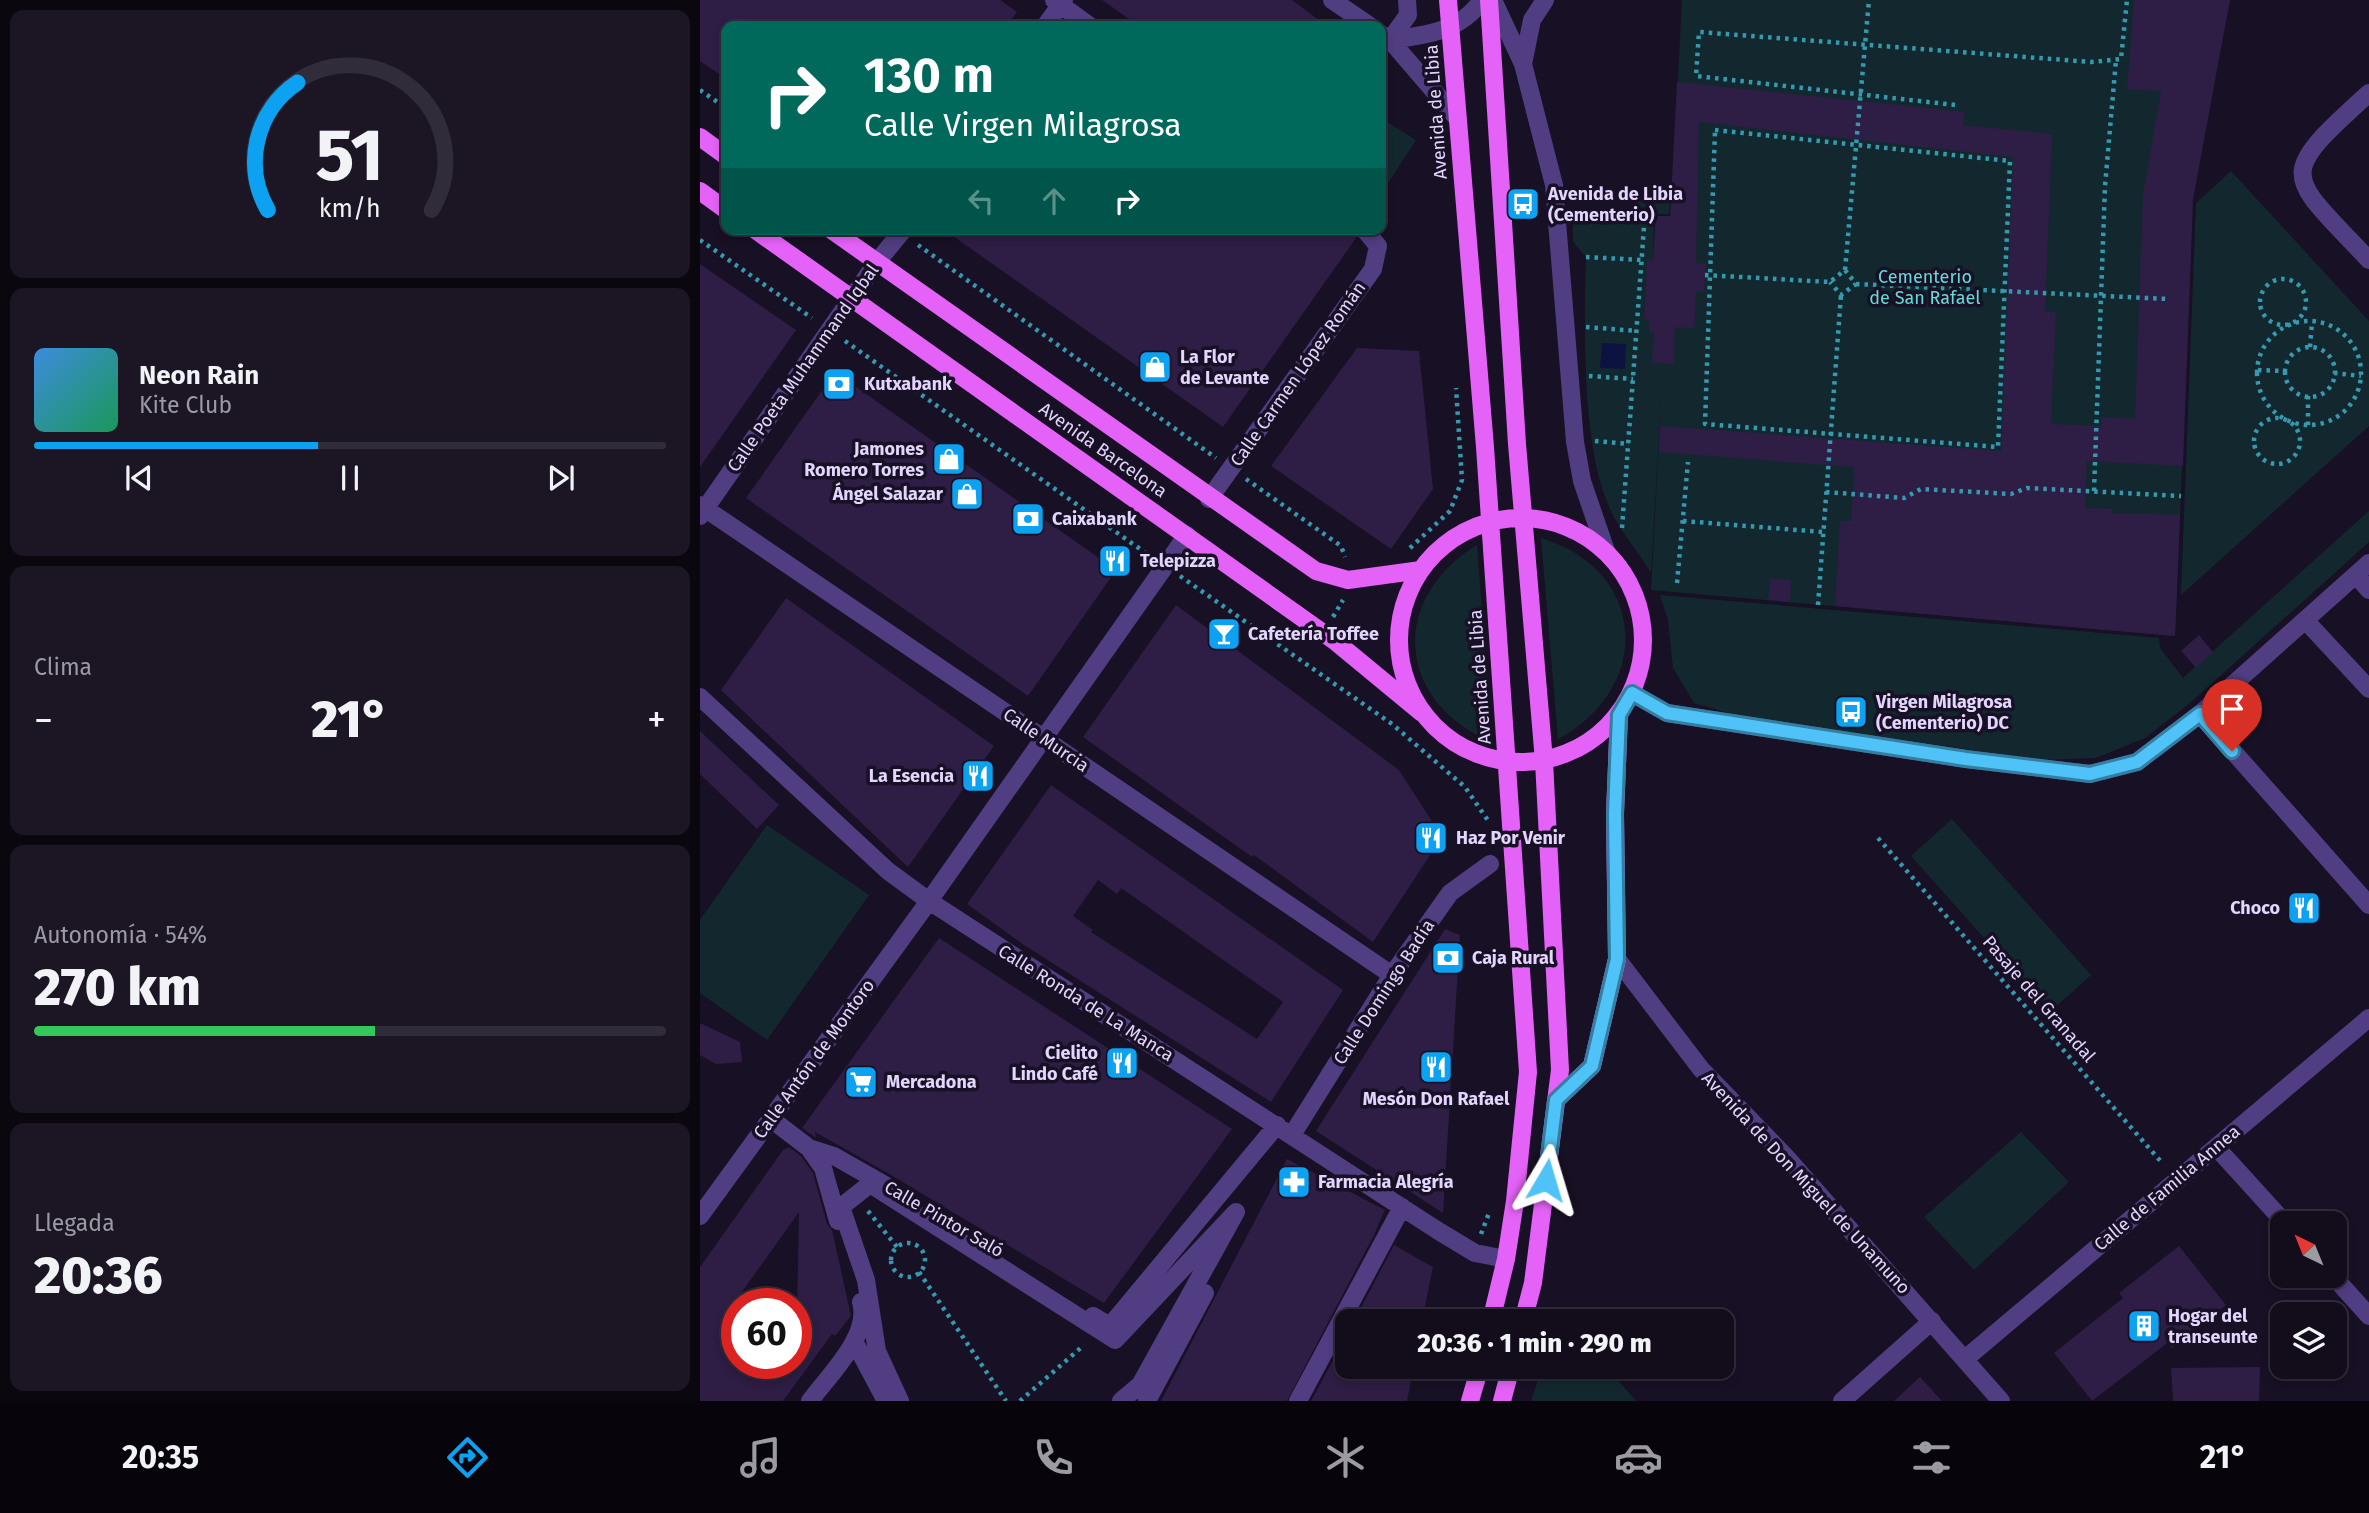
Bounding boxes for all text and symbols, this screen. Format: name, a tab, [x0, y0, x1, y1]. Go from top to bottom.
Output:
street label: Avenida de Libia	[1420, 44, 1452, 180]
text: 130 m	[864, 46, 994, 105]
icon: right	[749, 49, 840, 140]
text: Calle Virgen Milagrosa	[864, 106, 1182, 144]
text: 51	[316, 112, 384, 199]
icon: left	[962, 182, 1000, 220]
icon: ahead	[1035, 182, 1073, 220]
icon: right	[1108, 182, 1146, 220]
place label: Avenida de Libia (Cementerio)	[1547, 183, 1683, 226]
bus stop icon: Avenida de Libia (Cementerio)	[1504, 185, 1542, 223]
text: km/h	[319, 194, 381, 224]
street label: Calle Poeta Muhammand Iqbal	[723, 260, 883, 476]
park label: Cementerio de San Rafael	[1869, 266, 1981, 309]
street label: Calle Carmen López Román	[1226, 277, 1370, 471]
place label: La Flor de Levante	[1180, 346, 1269, 389]
shop icon: La Flor de Levante	[1136, 348, 1174, 386]
text: Neon Rain	[139, 360, 259, 391]
bank icon: Kutxabank	[820, 365, 858, 403]
place label: Kutxabank	[864, 373, 953, 395]
text: Kite Club	[139, 391, 232, 419]
street label: Avenida Barcelona	[1035, 398, 1171, 502]
place label: Jamones Romero Torres	[804, 438, 924, 481]
shop icon: Jamones Romero Torres	[930, 440, 968, 478]
icon: previous	[120, 459, 158, 497]
icon: pause	[331, 459, 369, 497]
icon: next	[542, 459, 580, 497]
shop icon: Ángel Salazar	[948, 475, 986, 513]
place label: Ángel Salazar	[832, 482, 944, 505]
bank icon: Caixabank	[1009, 500, 1047, 538]
place label: Caixabank	[1052, 508, 1138, 530]
restaurant icon: Telepizza	[1096, 542, 1134, 580]
place label: Telepizza	[1140, 550, 1216, 572]
street label: Avenida de Libia	[1464, 609, 1496, 745]
bar icon: Cafetería Toffee	[1205, 615, 1243, 653]
place label: Cafetería Toffee	[1248, 623, 1379, 645]
text: Clima	[34, 653, 92, 681]
pin	[2202, 679, 2262, 751]
text: 21°	[311, 688, 389, 751]
icon: arrive	[2213, 690, 2251, 728]
place label: Virgen Milagrosa (Cementerio) DC	[1875, 691, 2012, 734]
bus stop icon: Virgen Milagrosa (Cementerio) DC	[1832, 693, 1870, 731]
text: −	[34, 697, 53, 743]
text: +	[647, 697, 666, 743]
street label: Calle Murcia	[999, 703, 1093, 777]
restaurant icon: La Esencia	[959, 757, 997, 795]
place label: La Esencia	[869, 765, 954, 787]
restaurant icon: Haz Por Venir	[1412, 819, 1450, 857]
place label: Haz Por Venir	[1456, 827, 1566, 849]
restaurant icon: Choco	[2285, 889, 2323, 927]
place label: Choco	[2230, 897, 2280, 919]
street label: Calle Domingo Badía	[1329, 915, 1439, 1069]
text: Autonomía · 54%	[34, 921, 207, 949]
street label: Pasaje del Granadal	[1978, 931, 2100, 1067]
bank icon: Caja Rural	[1429, 939, 1467, 977]
street label: Calle Ronda de La Manca	[994, 940, 1178, 1066]
place label: Caja Rural	[1472, 947, 1555, 969]
text: 270 km	[34, 956, 201, 1019]
street label: Calle Antón de Montoro	[749, 975, 879, 1143]
place label: Cielito Lindo Café	[1012, 1042, 1098, 1085]
restaurant icon: Cielito Lindo Café	[1103, 1044, 1141, 1082]
restaurant icon: Mesón Don Rafael	[1417, 1048, 1455, 1086]
supermarket icon: Mercadona	[842, 1063, 880, 1101]
street label: Avenida de Don Miguel de Unamuno	[1697, 1067, 1915, 1299]
place label: Mercadona	[886, 1071, 977, 1093]
place label: Mesón Don Rafael	[1363, 1088, 1510, 1110]
street label: Calle de Familia Annea	[2090, 1121, 2244, 1255]
position arrow	[1509, 1143, 1583, 1217]
pharmacy icon: Farmacia Alegría	[1275, 1163, 1313, 1201]
place label: Farmacia Alegría	[1318, 1171, 1454, 1193]
street label: Calle Pintor Saló	[880, 1176, 1008, 1262]
text: Llegada	[34, 1209, 115, 1237]
north arrow	[2270, 1211, 2347, 1288]
map controls	[2270, 1211, 2347, 1379]
text: 20:36	[34, 1244, 163, 1307]
speed limit sign: 60	[721, 1288, 812, 1379]
button: layers	[2270, 1302, 2347, 1379]
place label: Hogar del transeunte	[2168, 1305, 2258, 1348]
building icon: Hogar del transeunte	[2125, 1307, 2163, 1345]
text: 20:36 · 1 min · 290 m	[1417, 1328, 1652, 1359]
icon: directions	[443, 1433, 492, 1482]
icon: music	[736, 1433, 785, 1482]
icon: phone	[1029, 1433, 1078, 1482]
icon: climate	[1321, 1433, 1370, 1482]
icon: car	[1614, 1433, 1663, 1482]
icon: filters	[1907, 1433, 1956, 1482]
text: 20:35	[122, 1438, 199, 1476]
text: 21°	[2200, 1438, 2247, 1476]

